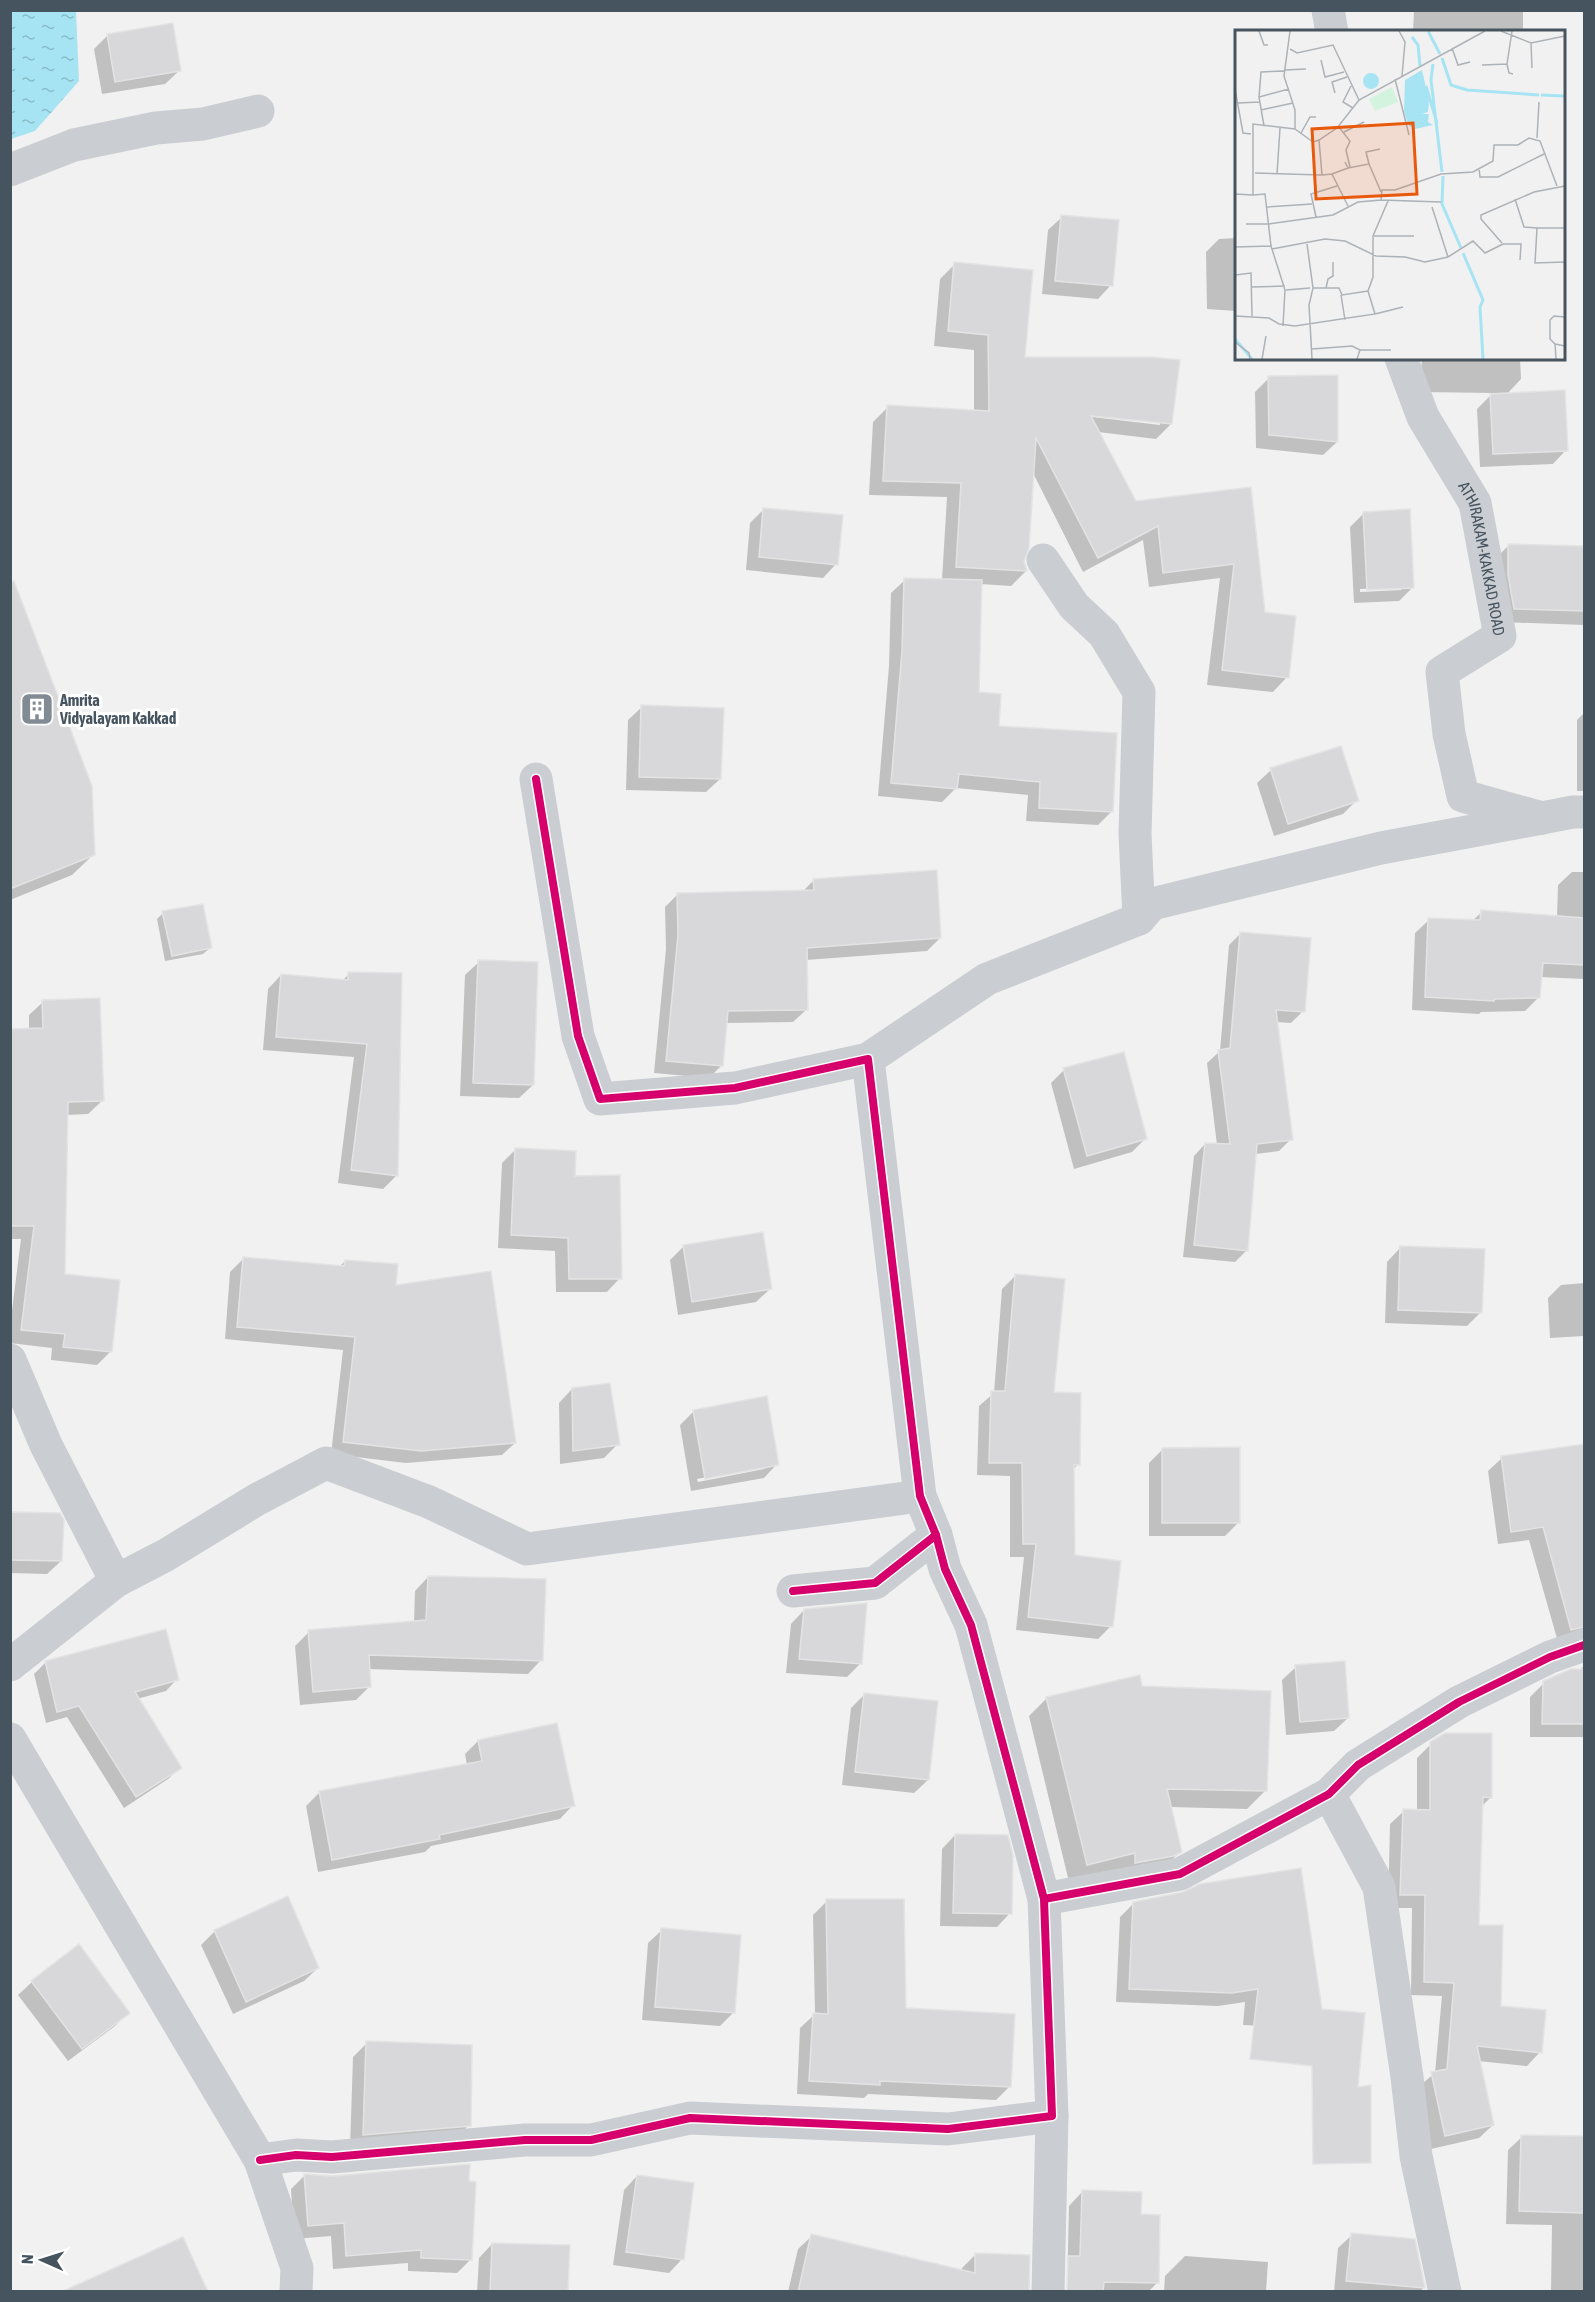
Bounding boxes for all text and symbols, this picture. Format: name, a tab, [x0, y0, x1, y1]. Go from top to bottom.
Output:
inset map	[1235, 30, 1565, 360]
street label: ATHIRAKAM-KAKKAD ROAD	[1455, 478, 1509, 637]
building icon: Amrita Vidyalayam Kakkad	[19, 691, 55, 727]
place label: Amrita Vidyalayam Kakkad	[59, 691, 177, 727]
north arrow	[12, 2230, 72, 2290]
text: N	[18, 2254, 36, 2264]

